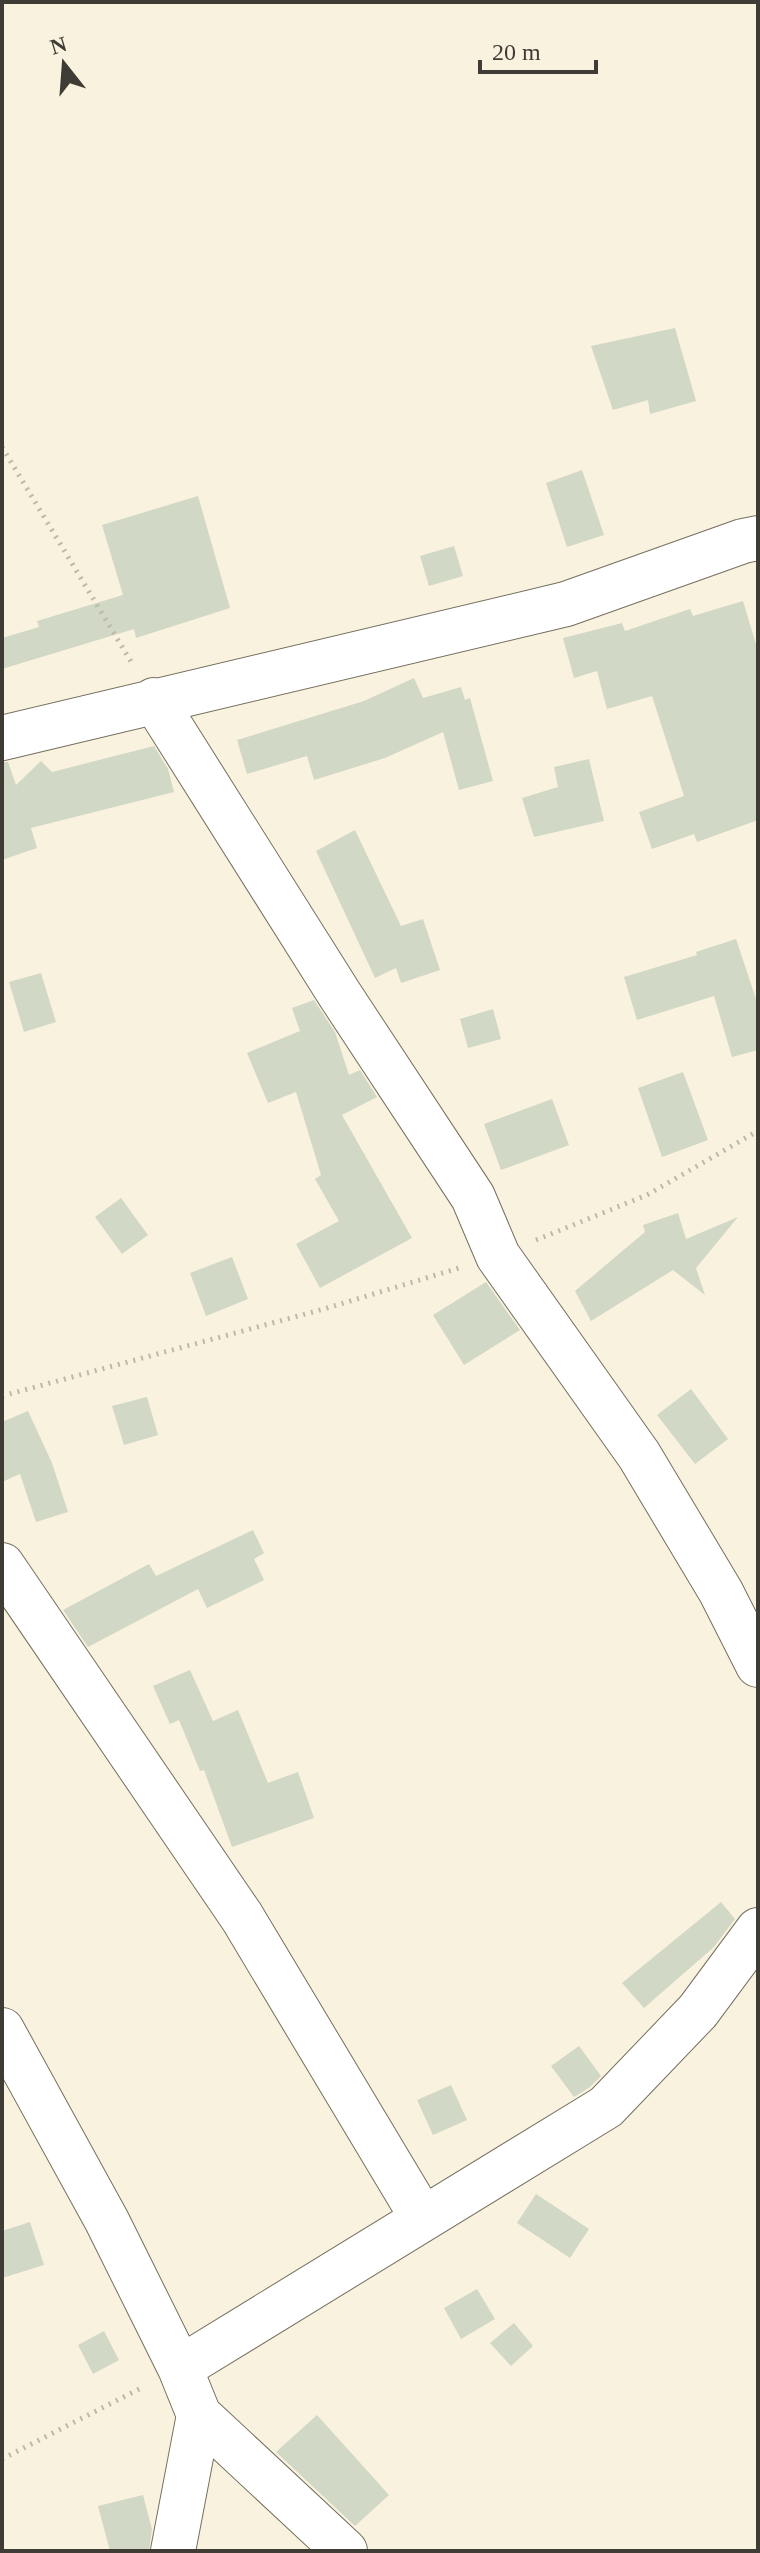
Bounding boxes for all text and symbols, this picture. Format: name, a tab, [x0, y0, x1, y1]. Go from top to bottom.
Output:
north arrow	[24, 24, 104, 104]
scale bar	[480, 24, 596, 74]
text: N	[47, 31, 70, 60]
text: 20 m	[492, 39, 541, 65]

